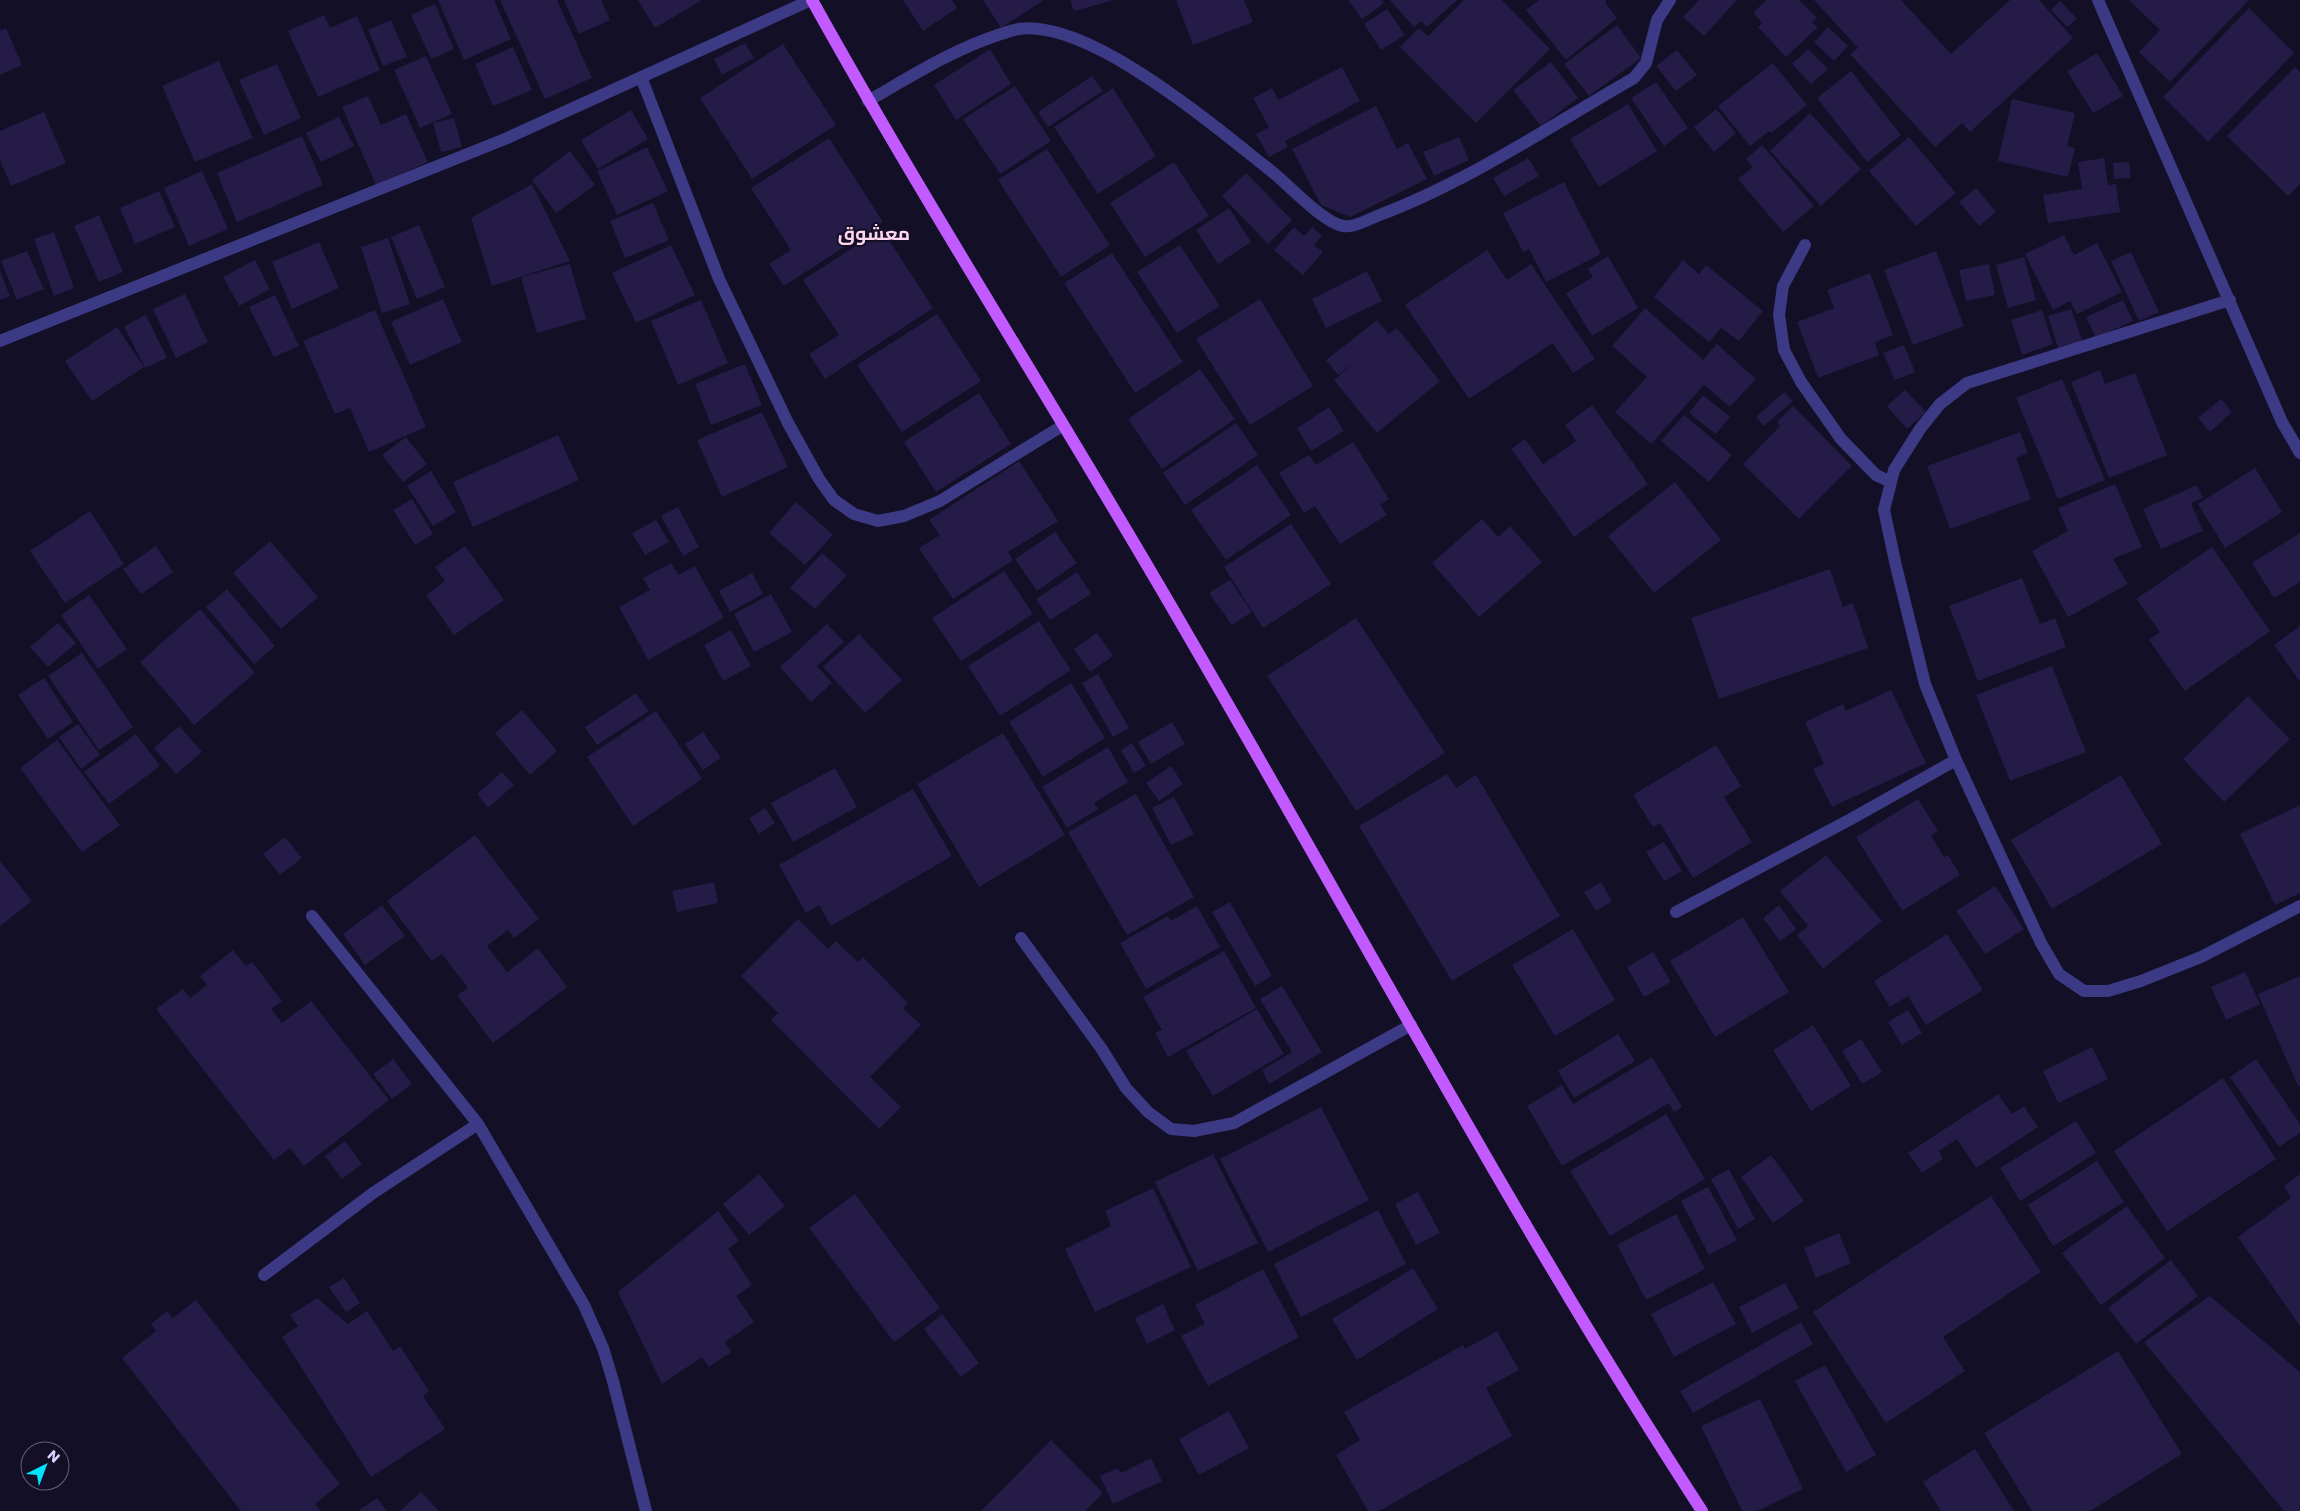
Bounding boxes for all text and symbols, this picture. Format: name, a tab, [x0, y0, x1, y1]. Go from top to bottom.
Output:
district label: معشوق	[838, 220, 910, 247]
north arrow	[20, 1441, 70, 1491]
text: N	[43, 1445, 64, 1467]

